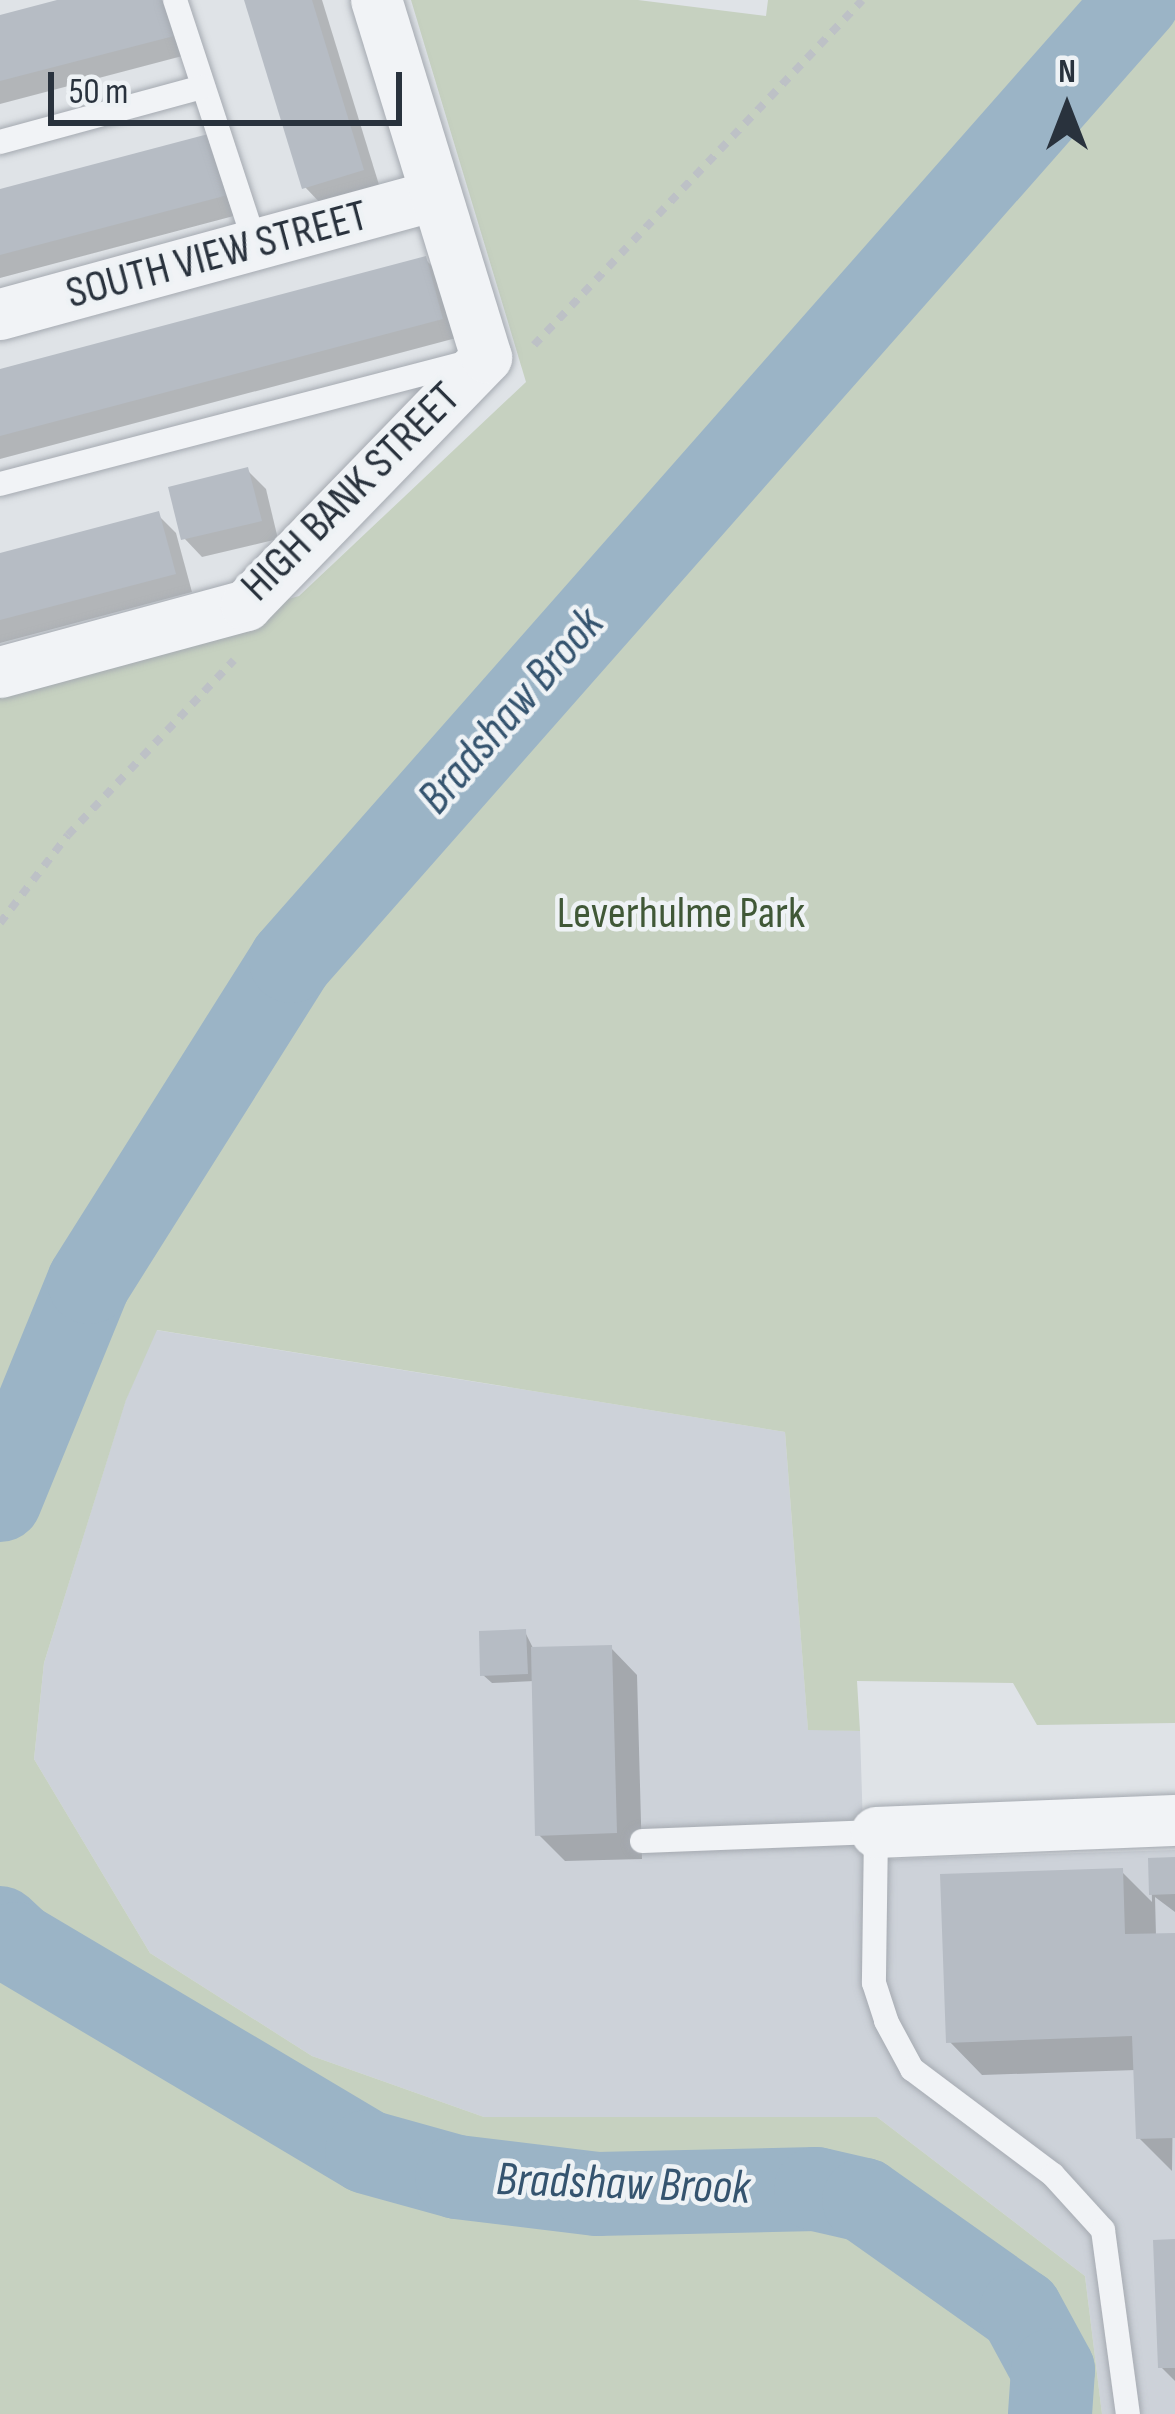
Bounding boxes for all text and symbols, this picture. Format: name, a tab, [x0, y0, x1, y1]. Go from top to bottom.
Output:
scale bar	[54, 48, 408, 122]
north arrow	[1007, 48, 1127, 168]
text: N	[1058, 52, 1076, 92]
text: 50 m	[69, 71, 128, 114]
street label: SOUTH VIEW STREET	[60, 189, 374, 321]
street label: HIGH BANK STREET	[230, 371, 472, 613]
water label: Bradshaw Brook	[406, 596, 616, 826]
park label: Leverhulme Park	[557, 887, 805, 941]
water label: Bradshaw Brook	[495, 2151, 751, 2217]

